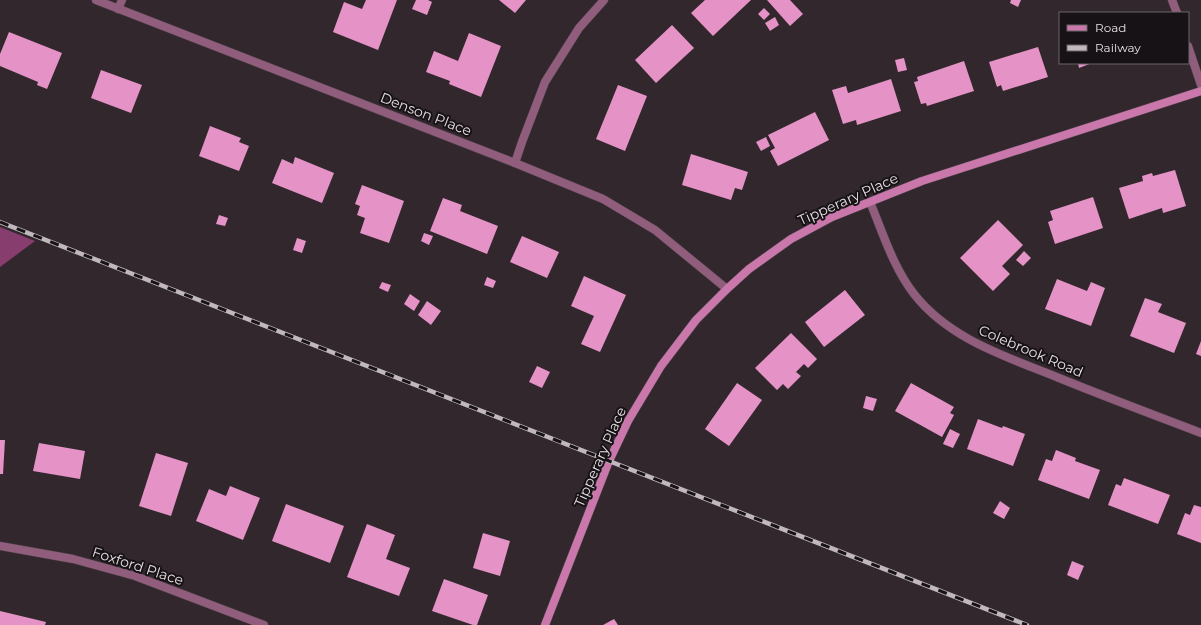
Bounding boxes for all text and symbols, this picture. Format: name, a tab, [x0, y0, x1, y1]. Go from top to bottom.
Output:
legend	[1059, 12, 1189, 64]
text: Road	[1095, 20, 1126, 35]
text: Railway	[1095, 40, 1141, 55]
street label: Denson Place	[378, 88, 474, 140]
street label: Tipperary Place	[795, 169, 901, 229]
street label: Colebrook Road	[976, 321, 1086, 381]
street label: Tipperary Place	[570, 404, 630, 510]
street label: Foxford Place	[90, 543, 186, 589]

